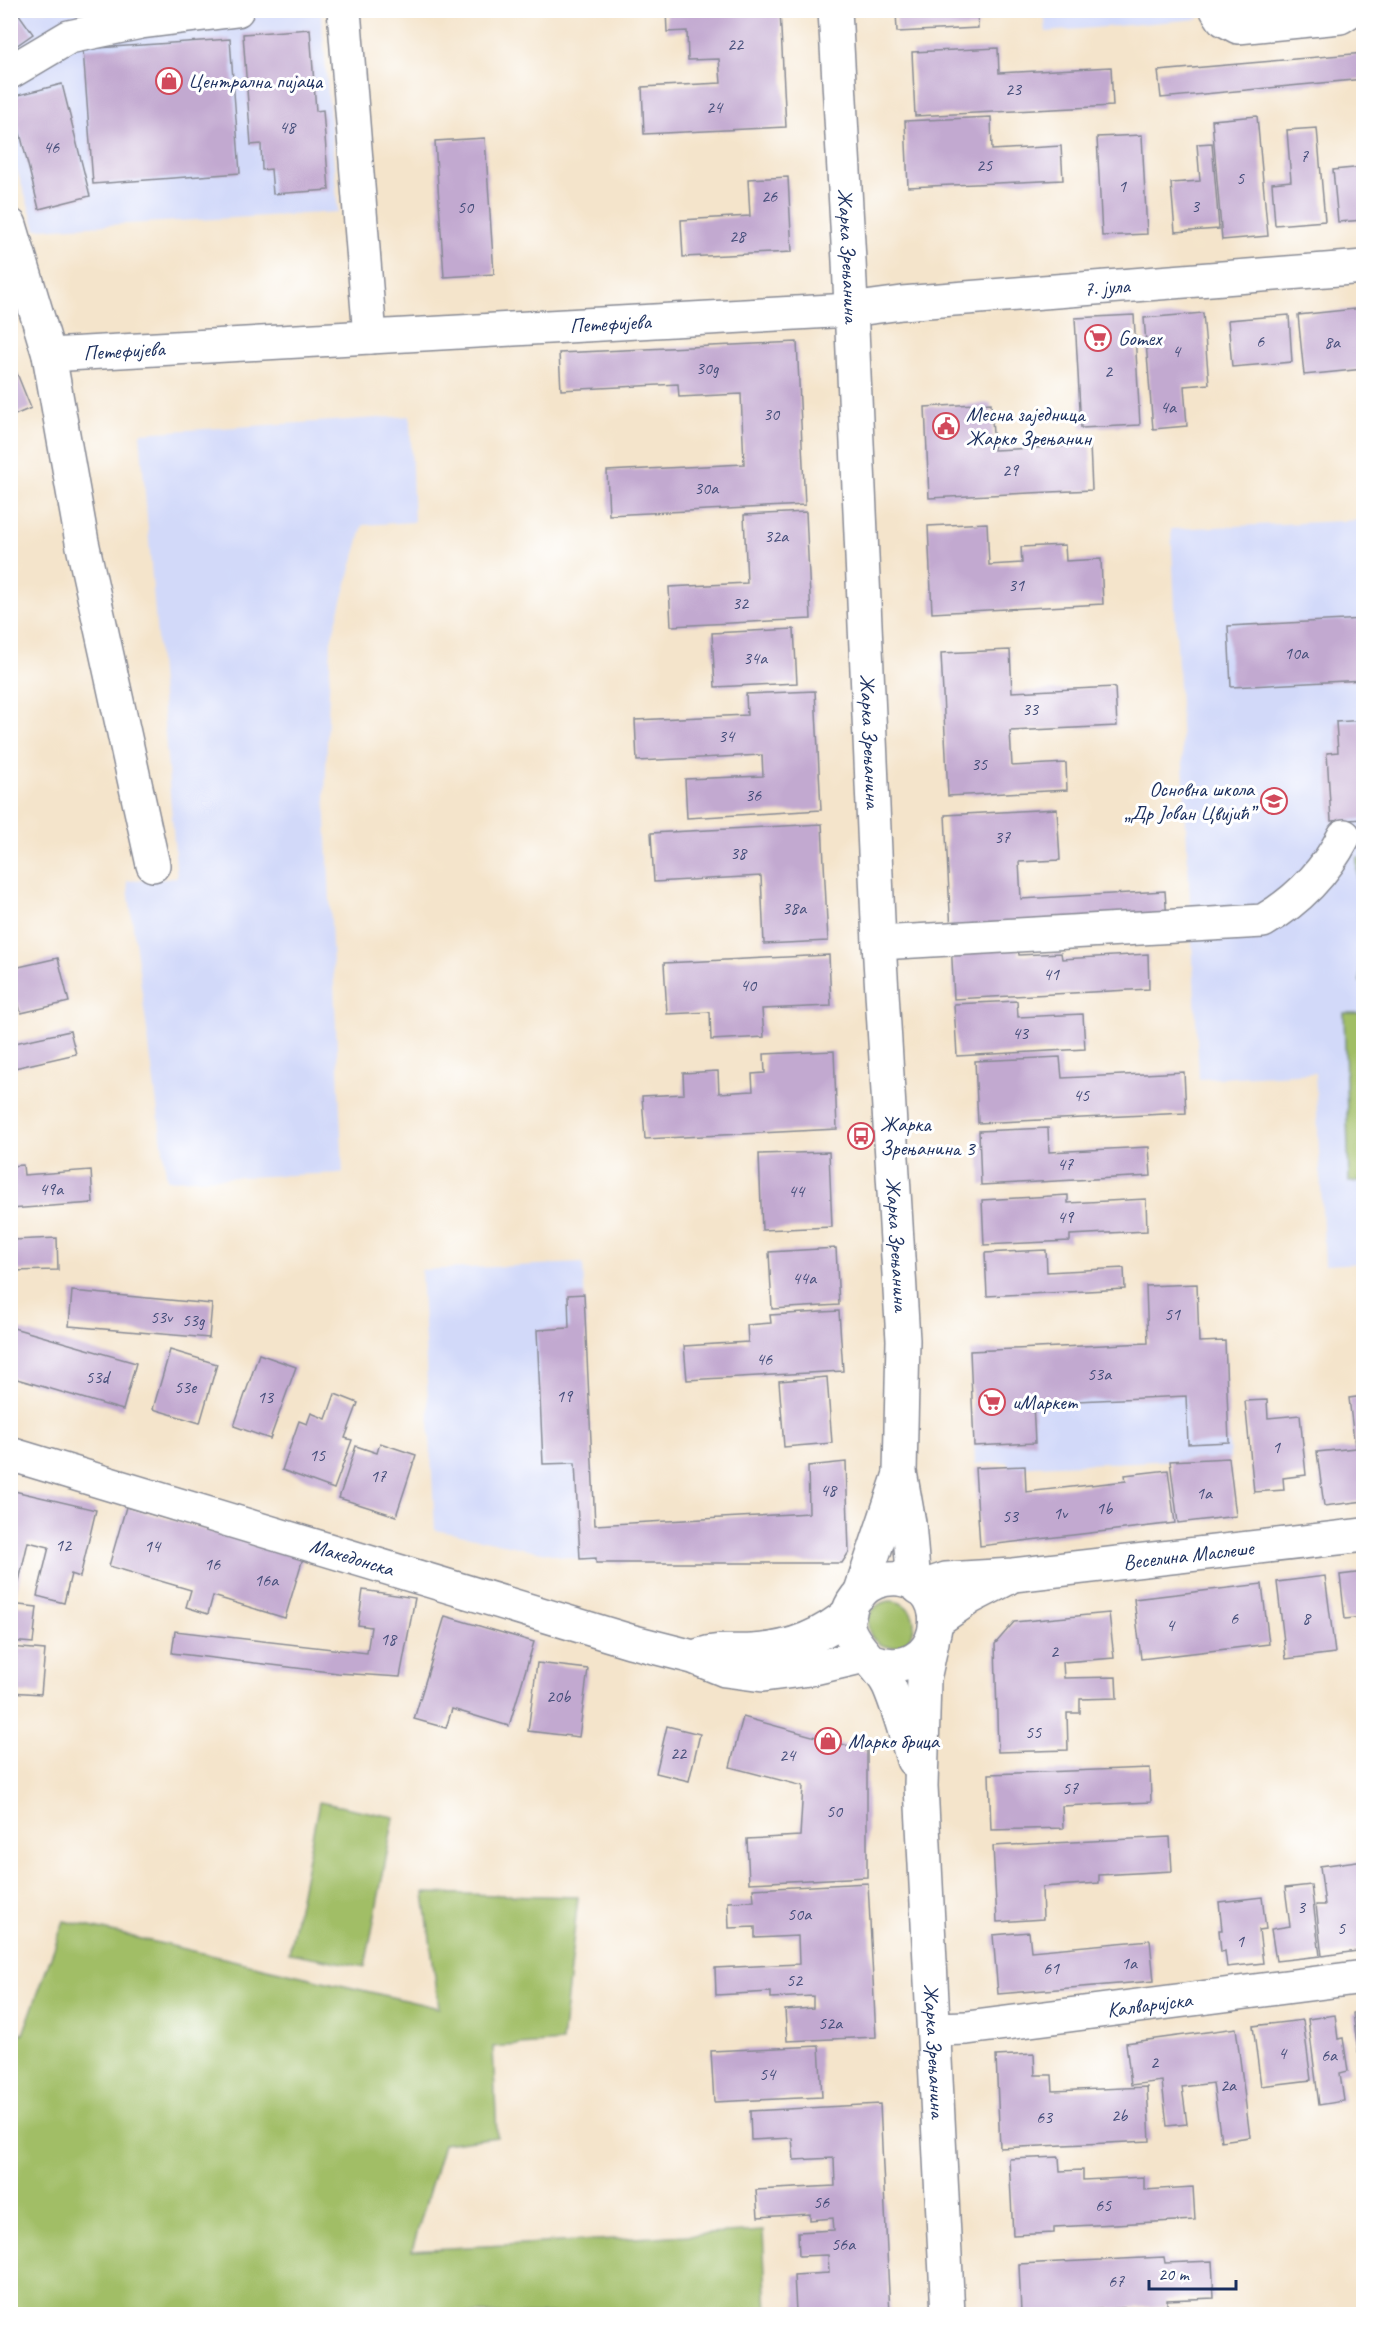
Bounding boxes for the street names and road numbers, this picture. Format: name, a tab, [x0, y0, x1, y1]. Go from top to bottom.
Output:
street label: Жарка Зрењанина	[832, 188, 865, 326]
street label: 7. јула	[1083, 272, 1132, 302]
street label: Петефијева	[569, 308, 653, 339]
street label: Петефијева	[83, 335, 167, 366]
street label: Жарка Зрењанина	[854, 673, 886, 811]
street label: Жарка Зрењанина	[880, 1176, 914, 1315]
street label: Македонска	[307, 1532, 398, 1582]
street label: Веселина Маслеше	[1122, 1534, 1257, 1575]
street label: Жарка Зрењанина	[918, 1983, 951, 2121]
street label: Калваријска	[1105, 1986, 1195, 2023]

